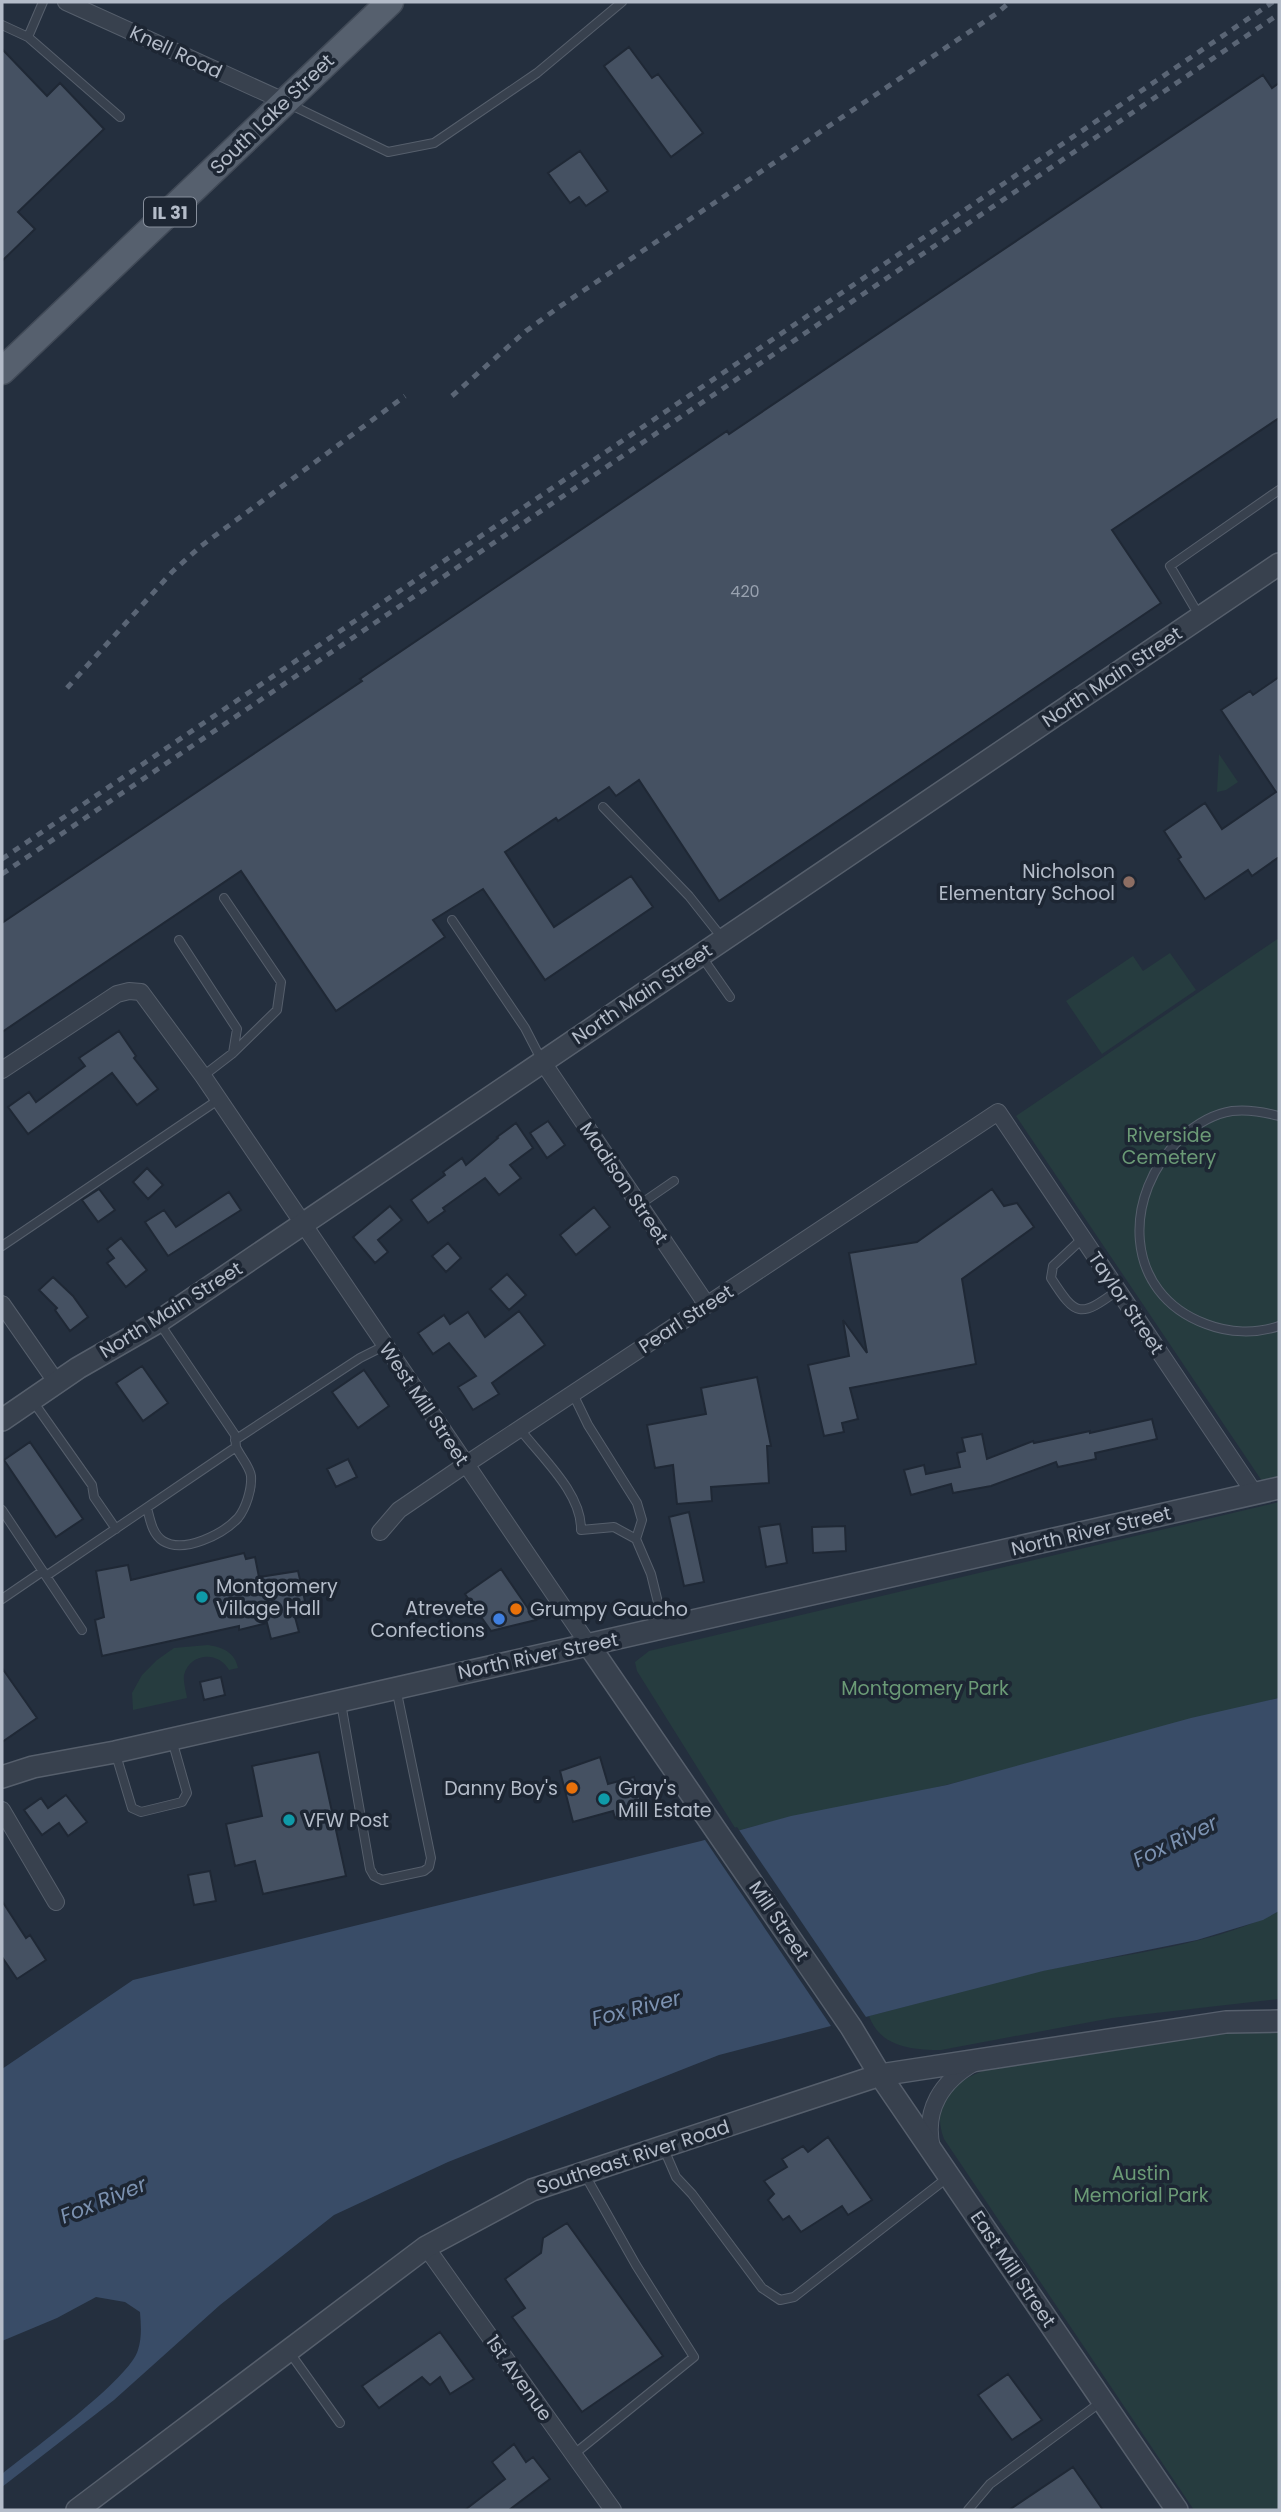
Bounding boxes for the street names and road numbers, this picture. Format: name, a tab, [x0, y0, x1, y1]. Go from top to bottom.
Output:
street label: Knell Road	[125, 19, 227, 85]
street label: South Lake Street	[204, 48, 340, 180]
road number: IL 31	[144, 197, 196, 226]
street label: North Main Street	[1037, 620, 1187, 734]
street label: North Main Street	[567, 937, 717, 1051]
street label: Madison Street	[573, 1117, 675, 1249]
street label: Taylor Street	[1082, 1246, 1170, 1360]
street label: North Main Street	[95, 1255, 248, 1365]
street label: Pearl Street	[633, 1278, 739, 1360]
street label: West Mill Street	[373, 1337, 475, 1471]
street label: North River Street	[1008, 1499, 1174, 1563]
street label: North River Street	[455, 1626, 621, 1686]
street label: Mill Street	[742, 1876, 816, 1966]
street label: Southeast River Road	[533, 2113, 733, 2201]
street label: East Mill Street	[964, 2205, 1062, 2333]
street label: 1st Avenue	[479, 2330, 559, 2426]

